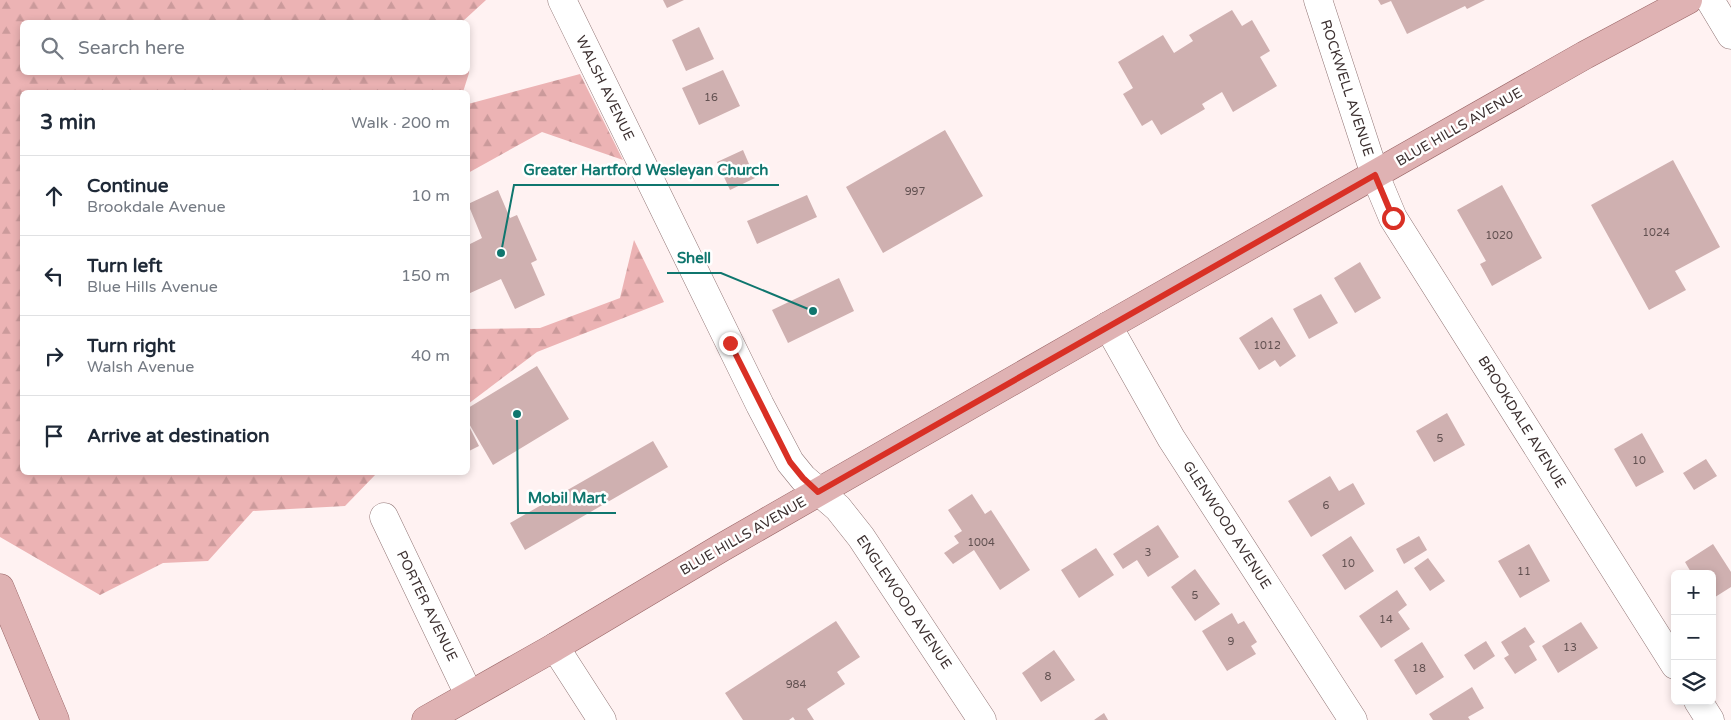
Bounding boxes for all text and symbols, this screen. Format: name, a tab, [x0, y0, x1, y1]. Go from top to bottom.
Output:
street label: ROCKWELL AVENUE	[1317, 18, 1377, 158]
search box	[20, 20, 470, 75]
street label: WALSH AVENUE	[572, 33, 638, 143]
icon: search	[38, 34, 66, 62]
text: Search here	[78, 37, 185, 59]
street label: BLUE HILLS AVENUE	[1393, 84, 1525, 170]
house number: 16	[704, 91, 718, 104]
text: 3 min	[40, 110, 96, 135]
text: Walk · 200 m	[351, 113, 450, 133]
callout: Greater Hartford Wesleyan Church	[514, 155, 779, 185]
text: Greater Hartford Wesleyan Church	[524, 161, 768, 180]
text: Continue	[87, 175, 169, 197]
icon: ahead	[40, 182, 68, 210]
house number: 997	[905, 185, 925, 198]
text: 10 m	[411, 186, 450, 206]
text: Brookdale Avenue	[87, 197, 225, 217]
route start	[1382, 207, 1405, 230]
house number: 1024	[1642, 226, 1670, 239]
house number: 1020	[1485, 229, 1513, 242]
callout: Shell	[667, 243, 721, 273]
text: Shell	[677, 249, 711, 267]
text: Turn left	[87, 255, 163, 277]
icon: left	[40, 262, 68, 290]
text: 150 m	[401, 266, 450, 286]
text: Blue Hills Avenue	[87, 277, 218, 297]
route end	[719, 332, 742, 355]
text: Turn right	[87, 335, 175, 357]
house number: 1012	[1253, 339, 1281, 352]
icon: right	[40, 342, 68, 370]
text: 40 m	[411, 346, 450, 366]
street label: BROOKDALE AVENUE	[1474, 353, 1570, 491]
text: Walsh Avenue	[87, 357, 194, 377]
icon: arrive	[40, 422, 68, 450]
text: Arrive at destination	[87, 425, 270, 447]
house number: 5	[1437, 432, 1444, 445]
house number: 10	[1632, 454, 1646, 467]
street label: GLENWOOD AVENUE	[1179, 458, 1275, 592]
callout: Mobil Mart	[518, 483, 616, 513]
text: Mobil Mart	[528, 489, 607, 507]
street label: BLUE HILLS AVENUE	[677, 493, 809, 579]
house number: 6	[1323, 499, 1330, 512]
street label: ENGLEWOOD AVENUE	[853, 532, 955, 672]
house number: 1004	[967, 536, 995, 549]
house number: 3	[1145, 546, 1152, 559]
street label: PORTER AVENUE	[393, 548, 461, 664]
house number: 10	[1341, 557, 1355, 570]
house number: 11	[1517, 565, 1531, 578]
map controls	[1671, 570, 1716, 705]
button: +	[1671, 570, 1716, 615]
house number: 5	[1192, 589, 1199, 602]
house number: 14	[1379, 613, 1393, 626]
button: −	[1671, 615, 1716, 660]
house number: 9	[1228, 635, 1235, 648]
house number: 13	[1563, 641, 1577, 654]
button: layers	[1671, 660, 1716, 705]
house number: 18	[1412, 662, 1426, 675]
house number: 8	[1045, 670, 1052, 683]
house number: 984	[786, 678, 806, 691]

